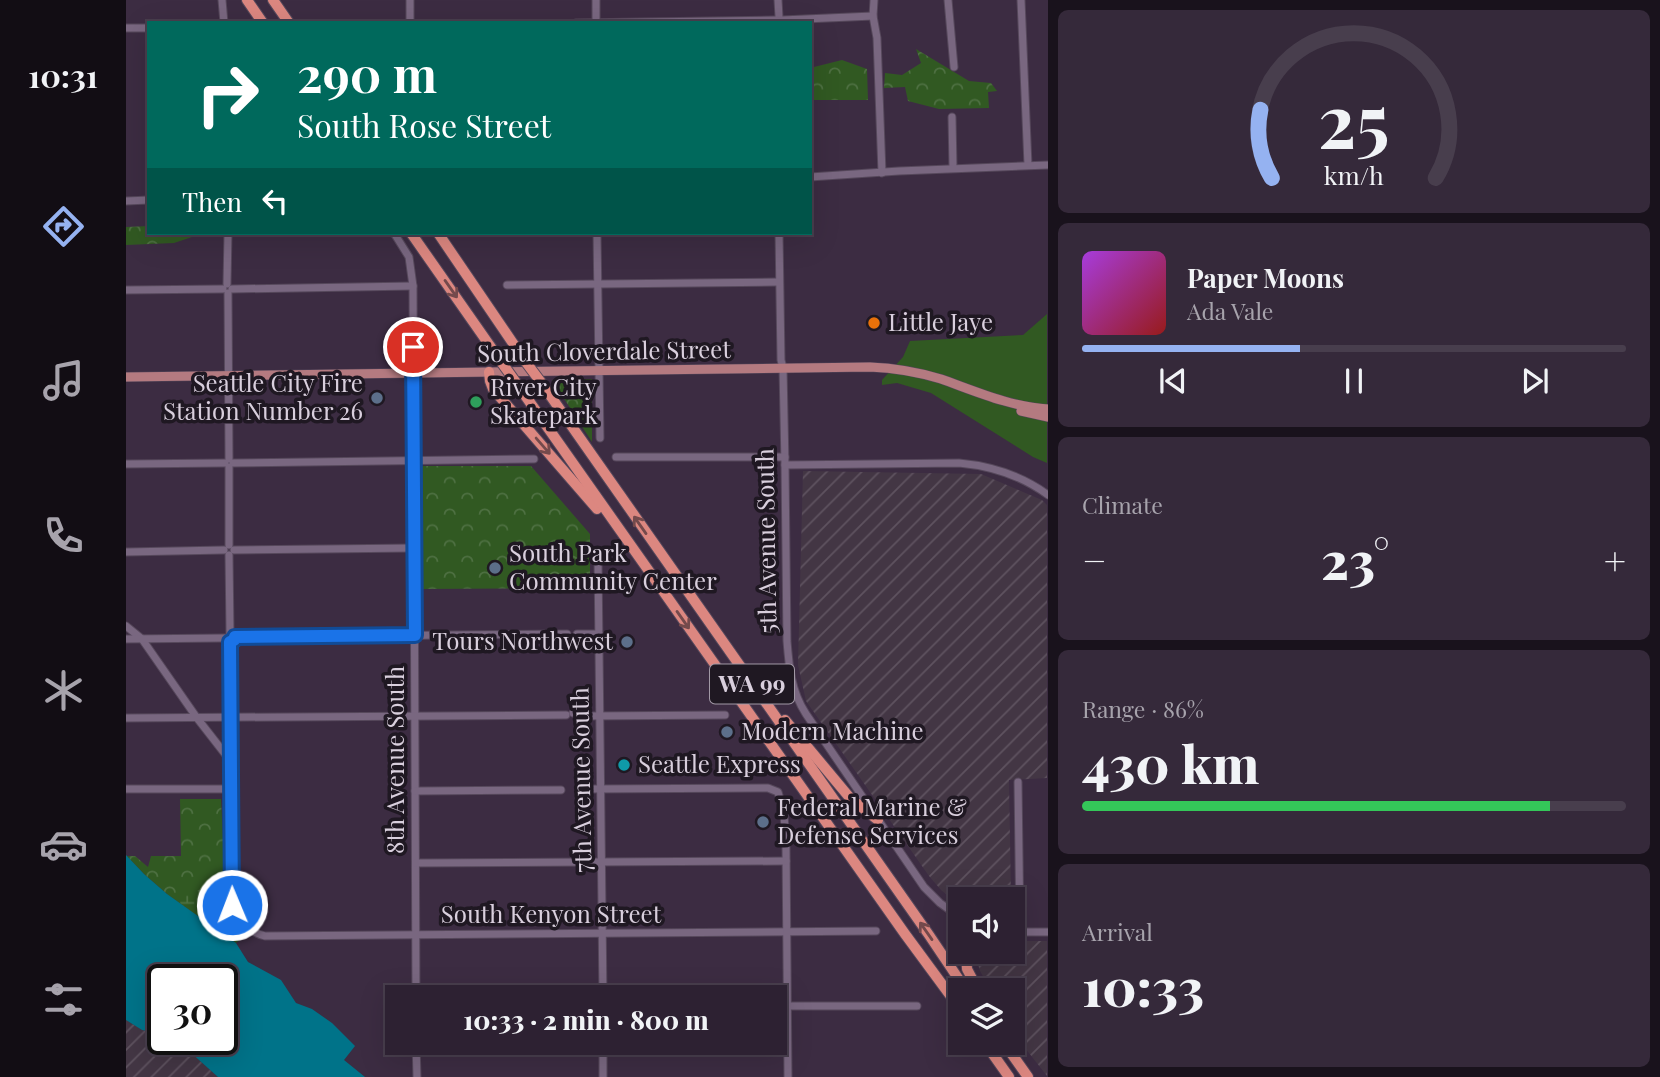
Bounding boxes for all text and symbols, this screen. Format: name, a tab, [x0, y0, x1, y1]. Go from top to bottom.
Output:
text: 290 m	[297, 40, 437, 105]
icon: right	[182, 49, 273, 140]
text: 10:31	[28, 53, 98, 96]
text: 25	[1318, 69, 1390, 166]
text: South Rose Street	[297, 103, 551, 146]
text: km/h	[1324, 158, 1384, 191]
icon: left	[256, 182, 294, 220]
text: Then	[182, 184, 242, 219]
icon: directions	[39, 202, 88, 251]
text: Paper Moons	[1187, 260, 1344, 295]
one-way arrow	[444, 278, 458, 298]
text: Ada Vale	[1187, 295, 1274, 326]
place label: Little Jaye	[888, 305, 993, 337]
marker: Little Jaye	[866, 315, 882, 331]
pin	[383, 317, 443, 377]
icon: arrive	[394, 328, 432, 366]
street label: South Cloverdale Street	[477, 332, 732, 368]
icon: music	[39, 356, 88, 405]
icon: previous	[1154, 362, 1192, 400]
icon: pause	[1335, 362, 1373, 400]
icon: next	[1516, 362, 1554, 400]
place label: Seattle City Fire Station Number 26	[163, 366, 363, 426]
place label: River City Skatepark	[490, 370, 599, 430]
marker: Seattle City Fire Station Number 26	[369, 390, 385, 406]
marker: River City Skatepark	[468, 394, 484, 410]
one-way arrow	[535, 436, 551, 454]
street label: 5th Avenue South	[747, 448, 783, 634]
text: Climate	[1082, 489, 1163, 520]
icon: phone	[39, 511, 88, 560]
one-way arrow	[633, 515, 647, 535]
text: 23°	[1321, 524, 1389, 593]
text: −	[1082, 534, 1107, 585]
text: +	[1604, 534, 1626, 585]
place label: South Park Community Center	[509, 536, 717, 596]
marker: South Park Community Center	[487, 560, 503, 576]
one-way arrow	[676, 610, 690, 629]
place label: Tours Northwest	[432, 624, 613, 656]
marker: Tours Northwest	[619, 634, 635, 650]
road number: WA 99	[710, 664, 794, 704]
icon: climate	[39, 666, 88, 715]
street label: 8th Avenue South	[378, 666, 410, 854]
street label: 7th Avenue South	[562, 687, 598, 873]
text: Range · 86%	[1082, 693, 1204, 724]
place label: Modern Machine	[741, 714, 924, 746]
marker: Modern Machine	[719, 724, 735, 740]
text: 430 km	[1082, 728, 1259, 797]
place label: Seattle Express	[638, 747, 801, 779]
marker: Seattle Express	[616, 757, 632, 773]
place label: Federal Marine & Defense Services	[777, 790, 967, 850]
marker: Federal Marine & Defense Services	[755, 814, 771, 830]
icon: car	[39, 820, 88, 869]
position arrow	[195, 868, 269, 942]
map controls	[948, 887, 1025, 1055]
button: sound	[948, 887, 1025, 964]
street label: South Kenyon Street	[441, 897, 662, 929]
text: Arrival	[1082, 916, 1153, 947]
one-way arrow	[919, 922, 933, 941]
text: 10:33	[1082, 951, 1204, 1020]
speed limit sign: 30	[147, 964, 238, 1055]
icon: filters	[39, 975, 88, 1024]
button: layers	[948, 978, 1025, 1055]
text: 10:33 · 2 min · 800 m	[463, 1002, 709, 1037]

